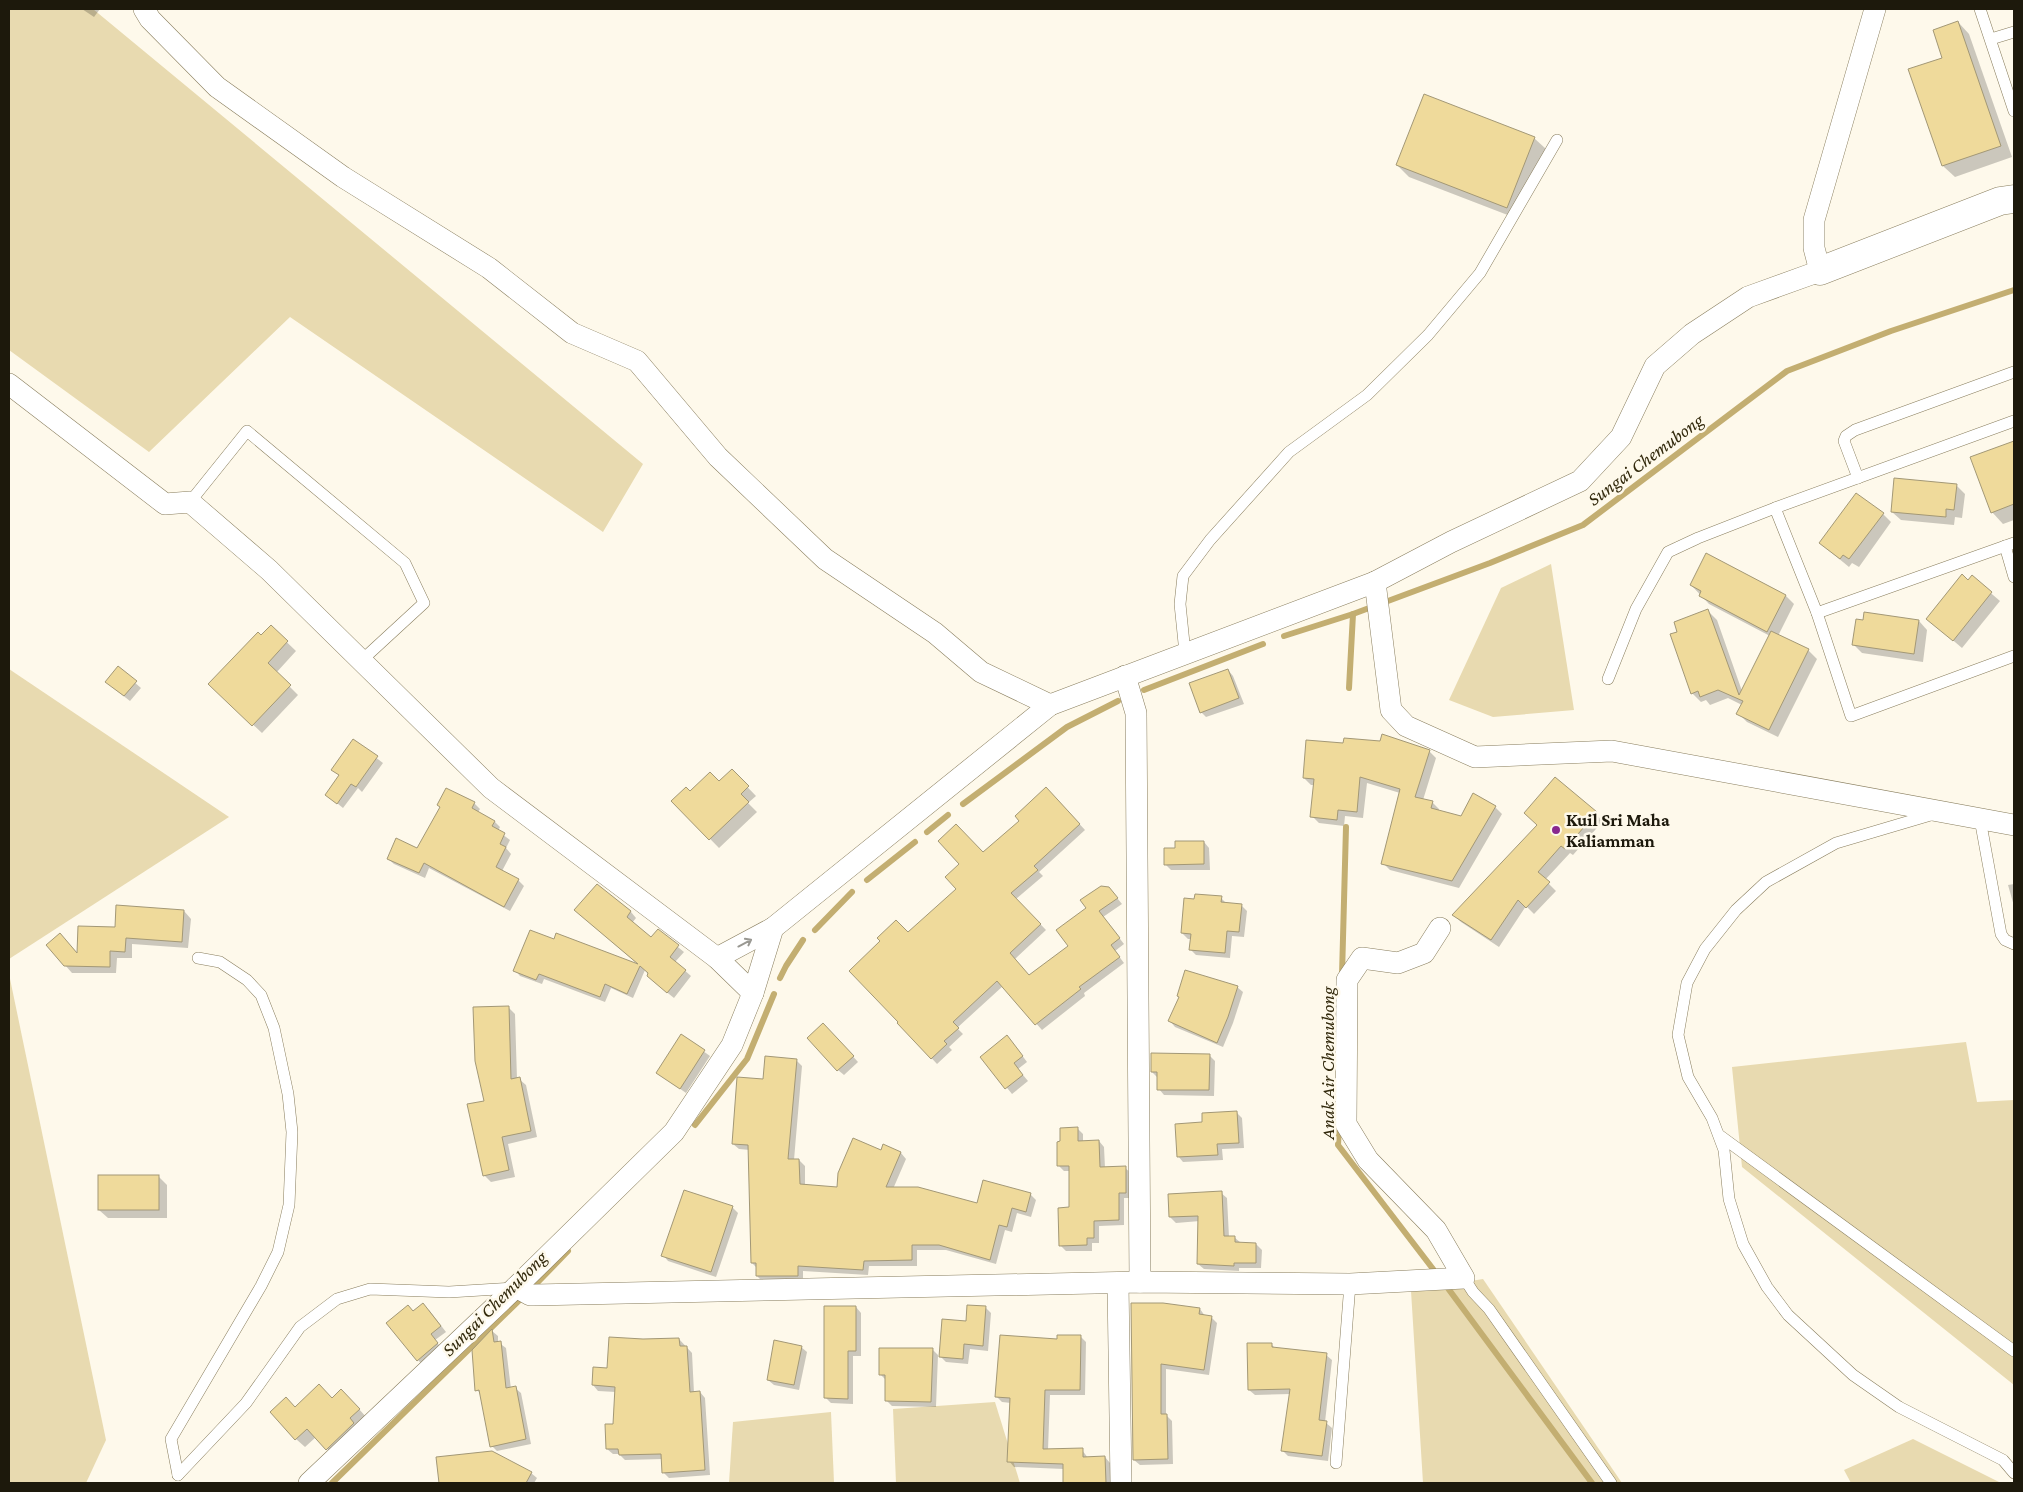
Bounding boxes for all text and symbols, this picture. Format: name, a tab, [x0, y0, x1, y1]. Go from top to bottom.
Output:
water label: Sungai Chemubong	[1583, 409, 1708, 510]
place label: Kuil Sri Maha Kaliamman	[1566, 810, 1670, 851]
marker: Kuil Sri Maha Kaliamman	[1550, 824, 1562, 836]
one-way arrow	[737, 938, 752, 947]
water label: Anak Air Chemubong	[1317, 986, 1338, 1140]
water label: Sungai Chemubong	[438, 1246, 551, 1360]

